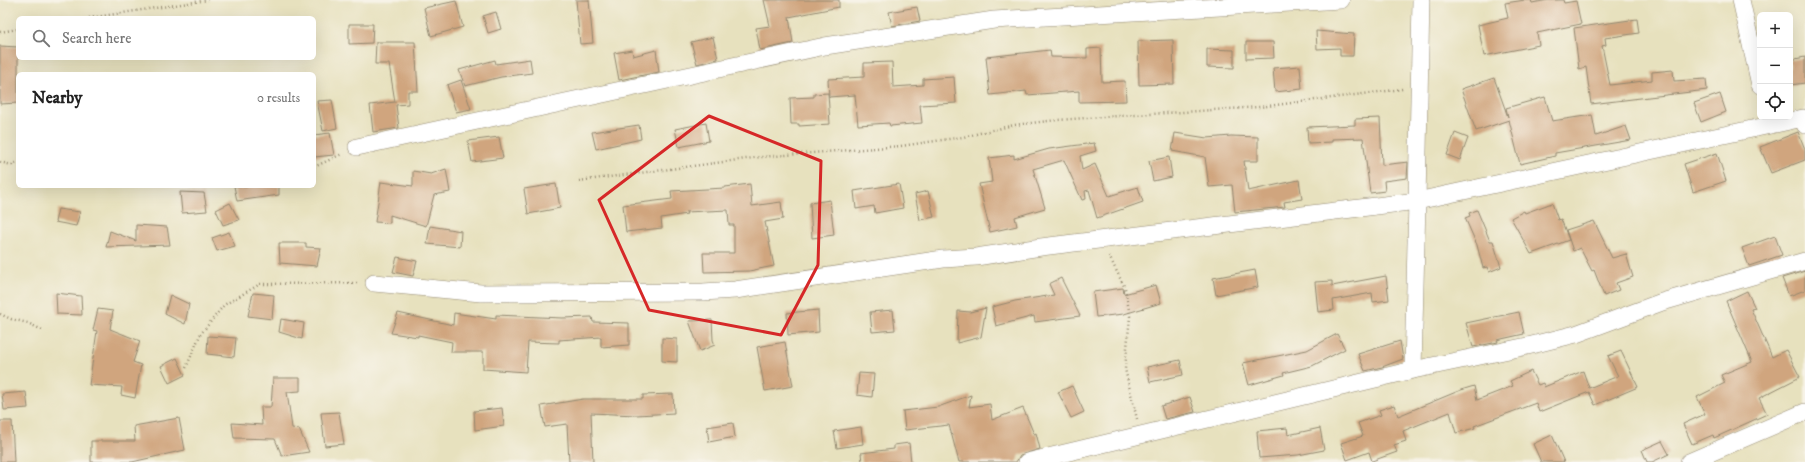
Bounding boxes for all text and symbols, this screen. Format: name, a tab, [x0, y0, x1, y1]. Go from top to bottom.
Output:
map controls	[1757, 12, 1793, 120]
button: +	[1757, 12, 1793, 48]
search box	[16, 16, 316, 60]
icon: search	[30, 27, 52, 49]
text: Search here	[62, 29, 131, 48]
button: −	[1757, 48, 1793, 84]
button: locate	[1757, 84, 1793, 120]
text: Nearby	[32, 87, 82, 109]
text: 0 results	[257, 90, 300, 106]

